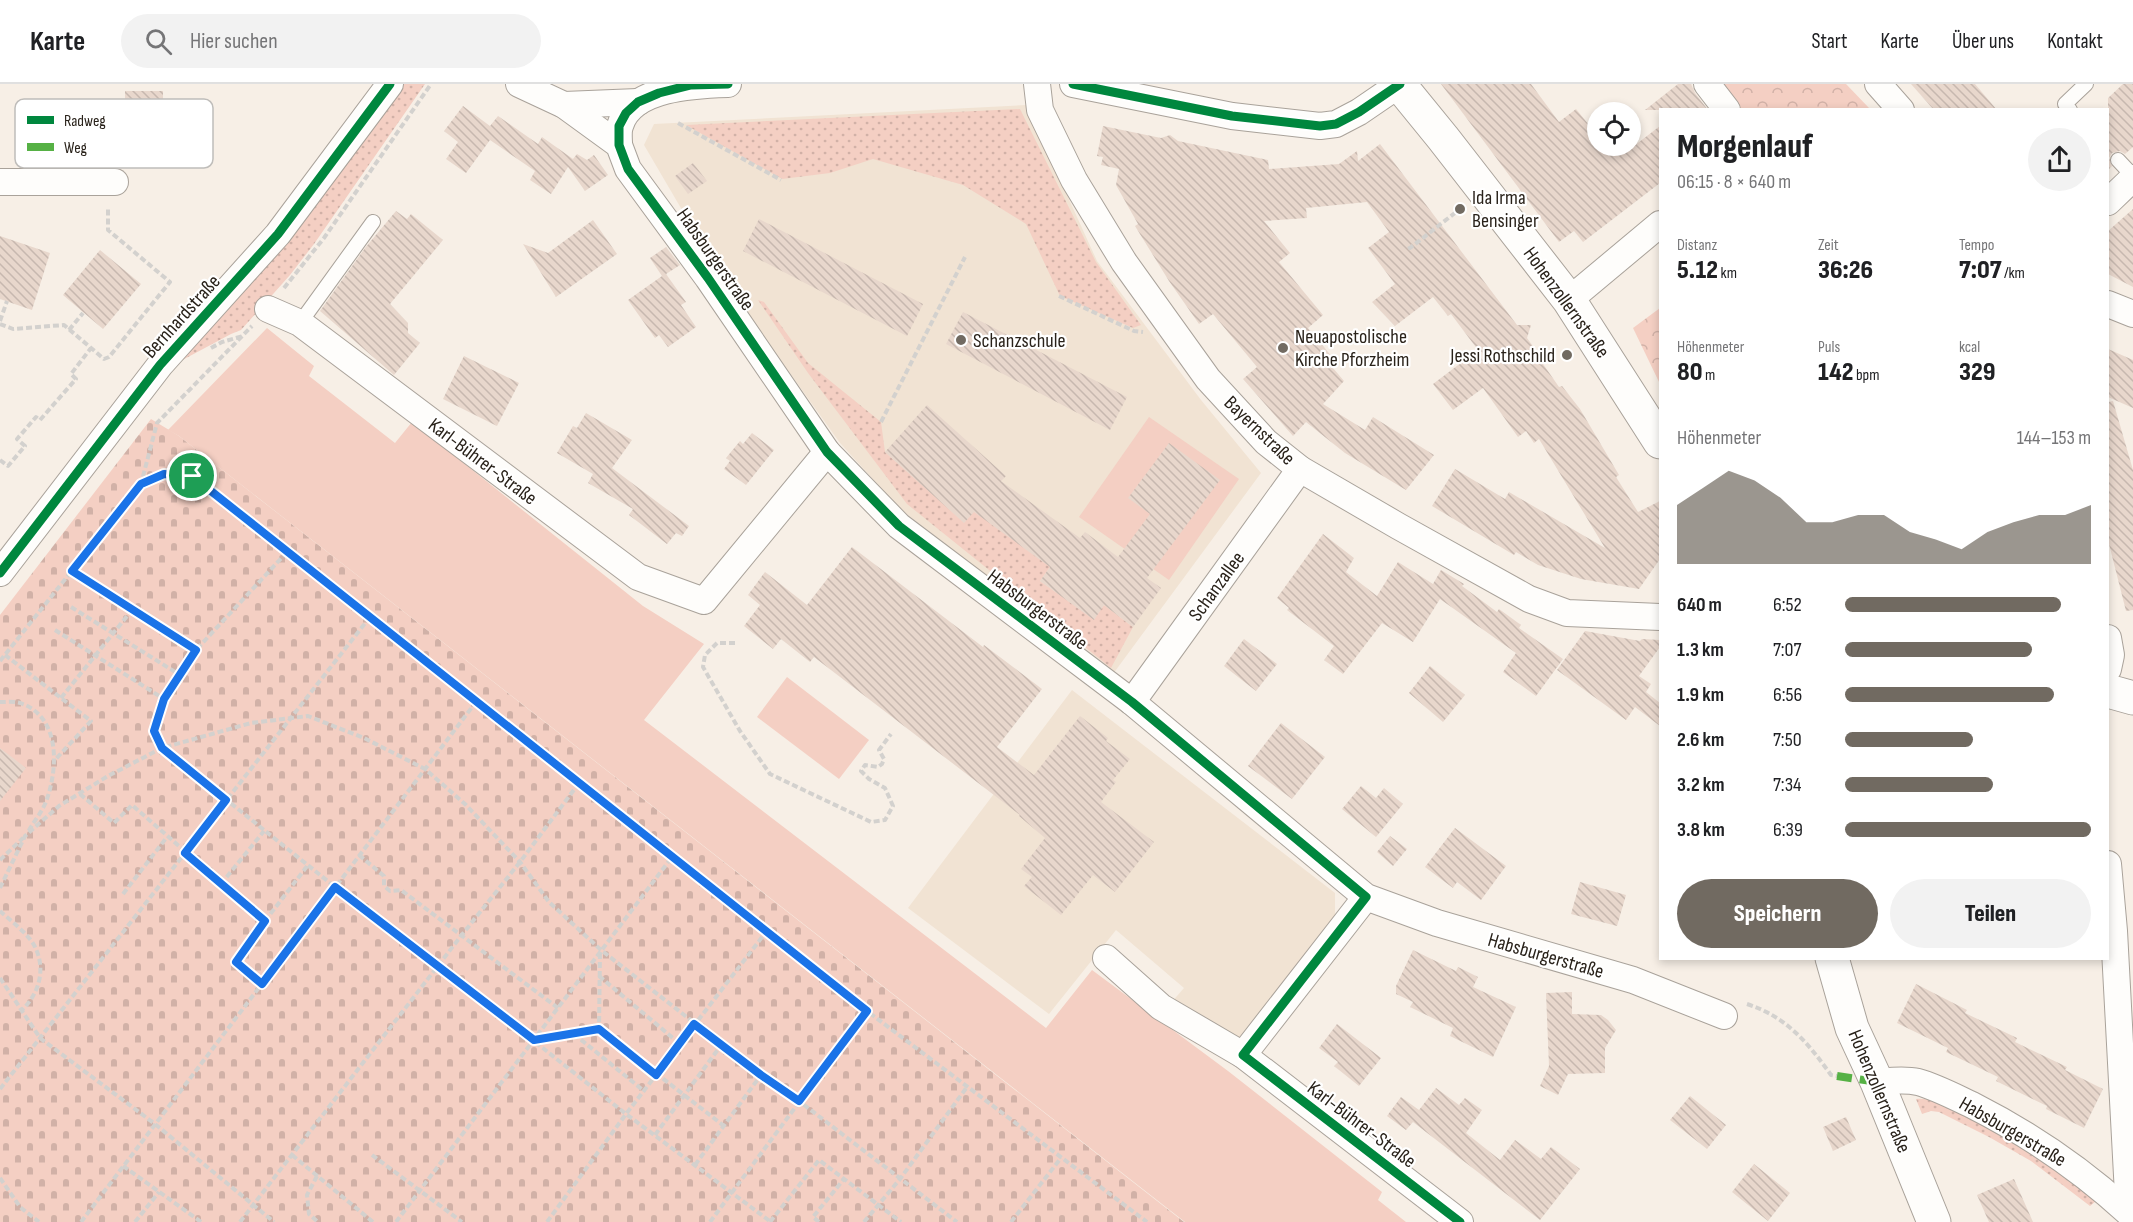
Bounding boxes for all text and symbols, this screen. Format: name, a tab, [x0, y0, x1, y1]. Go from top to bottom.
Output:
search box	[121, 14, 541, 68]
text: Karte	[30, 25, 85, 58]
icon: search	[142, 25, 175, 58]
text: Hier suchen	[190, 28, 278, 55]
text: Start	[1811, 29, 1848, 54]
text: Karte	[1881, 29, 1919, 54]
text: Über uns	[1952, 29, 2014, 54]
text: Kontakt	[2047, 29, 2103, 54]
legend	[15, 99, 213, 168]
map controls	[1587, 102, 1641, 156]
button: locate	[1587, 102, 1641, 156]
text: Radweg	[64, 112, 106, 131]
text: Morgenlauf	[1677, 127, 1813, 167]
button: share	[2028, 128, 2091, 191]
text: Weg	[64, 139, 87, 158]
text: 06:15 · 8 × 640 m	[1677, 170, 1791, 194]
place label: Ida Irma Bensinger	[1472, 186, 1539, 233]
marker: Ida Irma Bensinger	[1453, 202, 1467, 216]
street label: Habsburgerstraße	[671, 204, 759, 315]
text: Distanz	[1677, 236, 1717, 255]
text: Zeit	[1818, 236, 1839, 255]
text: Tempo	[1959, 236, 1994, 255]
street label: Hohenzollernstraße	[1518, 242, 1615, 363]
text: 5.12	[1677, 255, 1718, 286]
text: 36:26	[1818, 255, 1873, 286]
text: 7:07	[1959, 255, 2001, 286]
text: km	[1718, 264, 1737, 283]
text: /km	[2001, 264, 2025, 283]
street label: Bernhardstraße	[138, 270, 225, 363]
place label: Neuapostolische Kirche Pforzheim	[1295, 325, 1409, 372]
place label: Schanzschule	[973, 329, 1065, 353]
marker: Schanzschule	[954, 333, 968, 347]
text: Höhenmeter	[1677, 338, 1744, 357]
text: Puls	[1818, 338, 1840, 357]
text: kcal	[1959, 338, 1980, 357]
marker: Neuapostolische Kirche Pforzheim	[1276, 341, 1290, 355]
place label: Jessi Rothschild	[1449, 344, 1555, 368]
marker: Jessi Rothschild	[1560, 348, 1574, 362]
text: 80	[1677, 357, 1702, 388]
text: 142	[1818, 357, 1853, 388]
text: 329	[1959, 357, 1995, 388]
text: m	[1702, 366, 1715, 385]
text: bpm	[1853, 366, 1879, 385]
street label: Bayernstraße	[1219, 391, 1300, 470]
street label: Karl-Bührer-Straße	[423, 413, 541, 510]
text: Höhenmeter	[1677, 426, 1761, 450]
text: 144–153 m	[2017, 426, 2091, 450]
pin	[166, 450, 217, 501]
icon: arrive	[175, 459, 208, 492]
street label: Schanzallee	[1184, 547, 1250, 626]
street label: Habsburgerstraße	[982, 564, 1092, 655]
text: 640 m	[1677, 593, 1722, 617]
text: 6:52	[1773, 593, 1802, 617]
text: 1.3 km	[1677, 638, 1724, 662]
text: 7:07	[1773, 638, 1802, 662]
text: 1.9 km	[1677, 683, 1724, 707]
text: 6:56	[1773, 683, 1802, 707]
text: 2.6 km	[1677, 728, 1724, 752]
text: 7:50	[1773, 728, 1802, 752]
text: 3.2 km	[1677, 773, 1725, 797]
text: 7:34	[1773, 773, 1801, 797]
text: 3.8 km	[1677, 818, 1725, 842]
text: 6:39	[1773, 818, 1803, 842]
button: Speichern	[1677, 879, 1878, 948]
button: Teilen	[1890, 879, 2091, 948]
street label: Habsburgerstraße	[1485, 928, 1606, 984]
street label: Hohenzollernstraße	[1842, 1026, 1916, 1157]
street label: Karl-Bührer-Straße	[1302, 1076, 1420, 1173]
street label: Habsburgerstraße	[1955, 1092, 2070, 1172]

